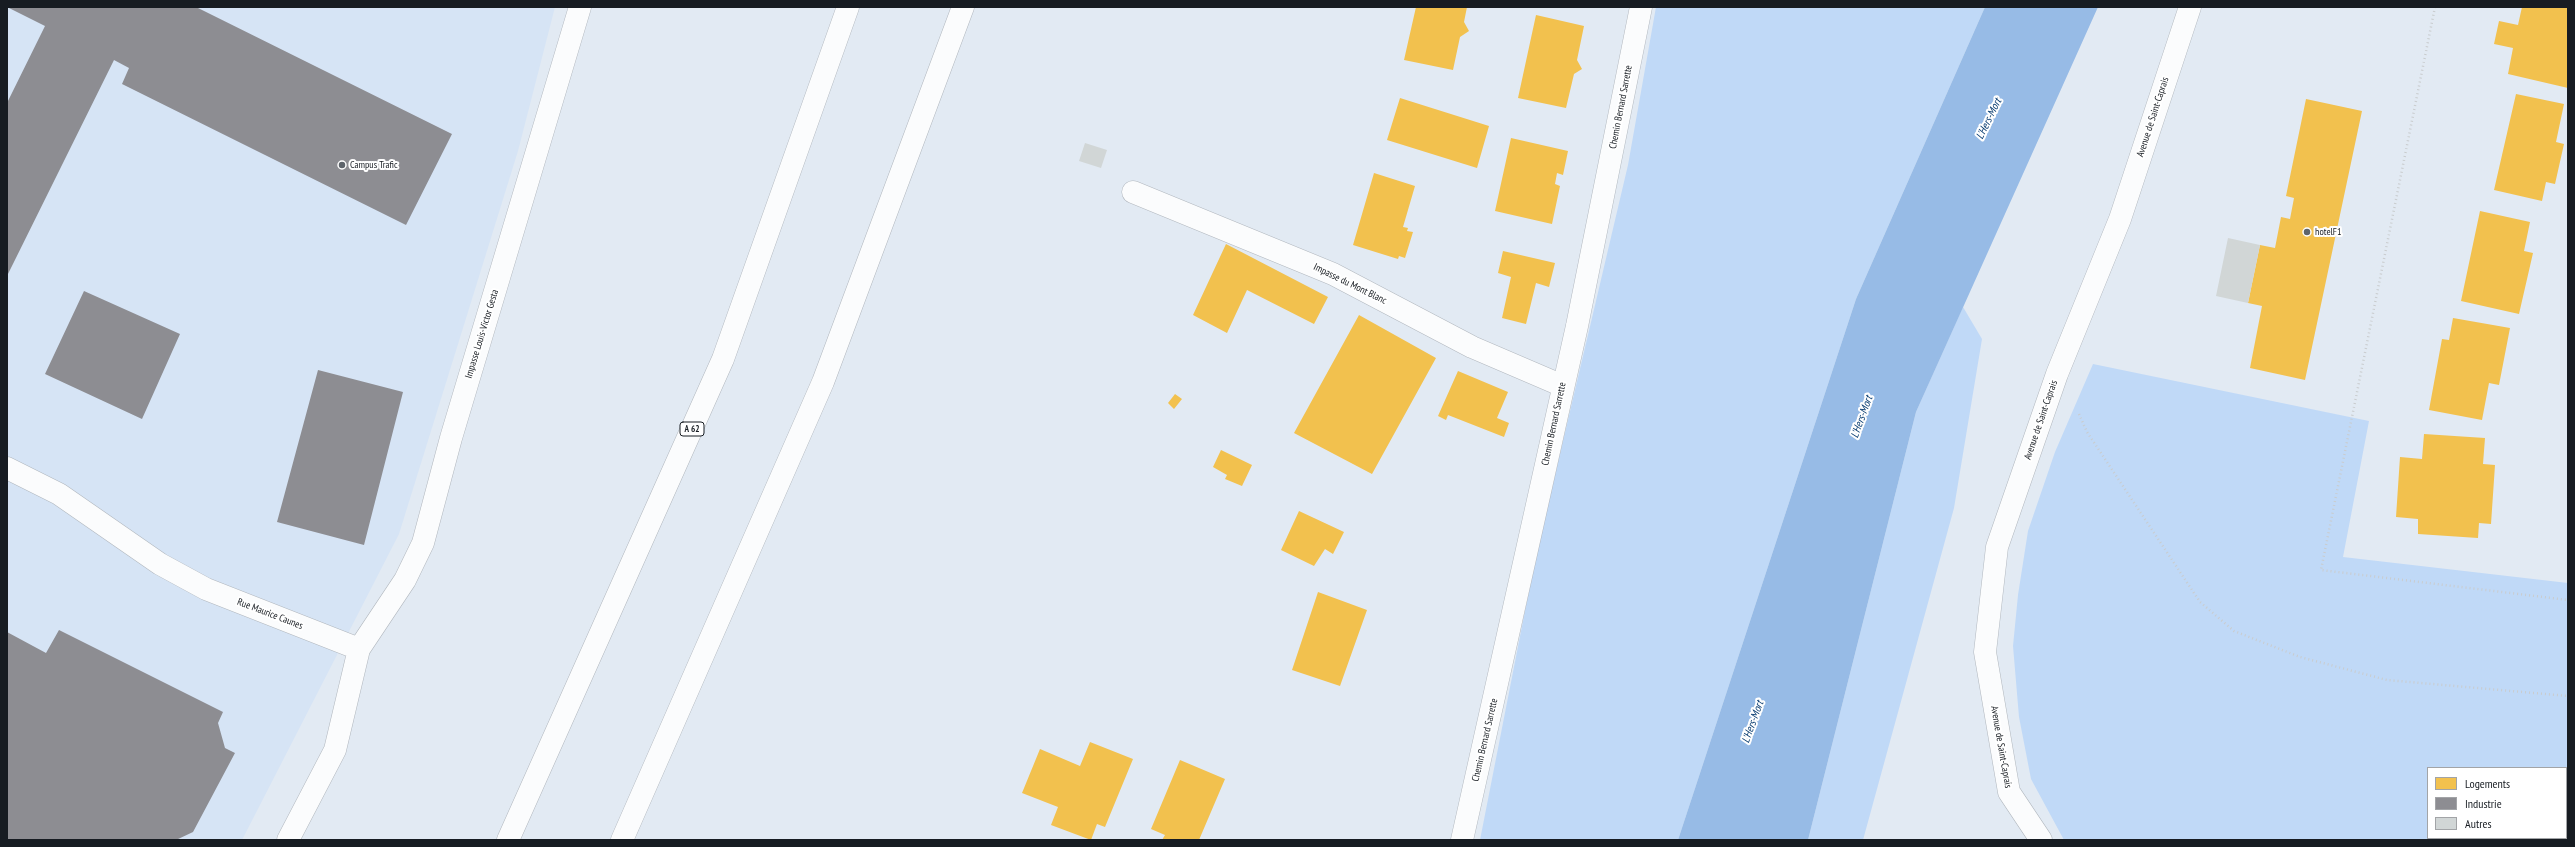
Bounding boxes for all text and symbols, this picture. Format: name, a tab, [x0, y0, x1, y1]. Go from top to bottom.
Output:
street label: Chemin Bernard Sarrette	[1607, 64, 1635, 150]
street label: Avenue de Saint-Caprais	[2134, 76, 2172, 158]
water label: L'Hers-Mort	[1973, 96, 2005, 142]
place label: Campus Trafic	[350, 159, 397, 171]
marker: Campus Trafic	[337, 160, 347, 170]
place label: hotelF1	[2315, 226, 2341, 238]
marker: hotelF1	[2302, 227, 2312, 237]
street label: Impasse du Mont Blanc	[1311, 261, 1389, 307]
street label: Impasse Louis-Victor Gesta	[463, 288, 501, 380]
street label: Avenue de Saint-Caprais	[2022, 379, 2060, 461]
street label: Chemin Bernard Sarrette	[1539, 381, 1569, 467]
water label: L'Hers-Mort	[1848, 394, 1876, 440]
road number: A 62	[680, 422, 704, 436]
street label: Rue Maurice Caunes	[235, 596, 305, 632]
street label: Chemin Bernard Sarrette	[1470, 697, 1500, 783]
water label: L'Hers-Mort	[1739, 699, 1767, 745]
street label: Avenue de Saint-Caprais	[1988, 705, 2014, 789]
legend	[2427, 767, 2567, 839]
text: Logements	[2465, 776, 2510, 791]
text: Industrie	[2465, 796, 2502, 811]
text: Autres	[2465, 816, 2491, 831]

